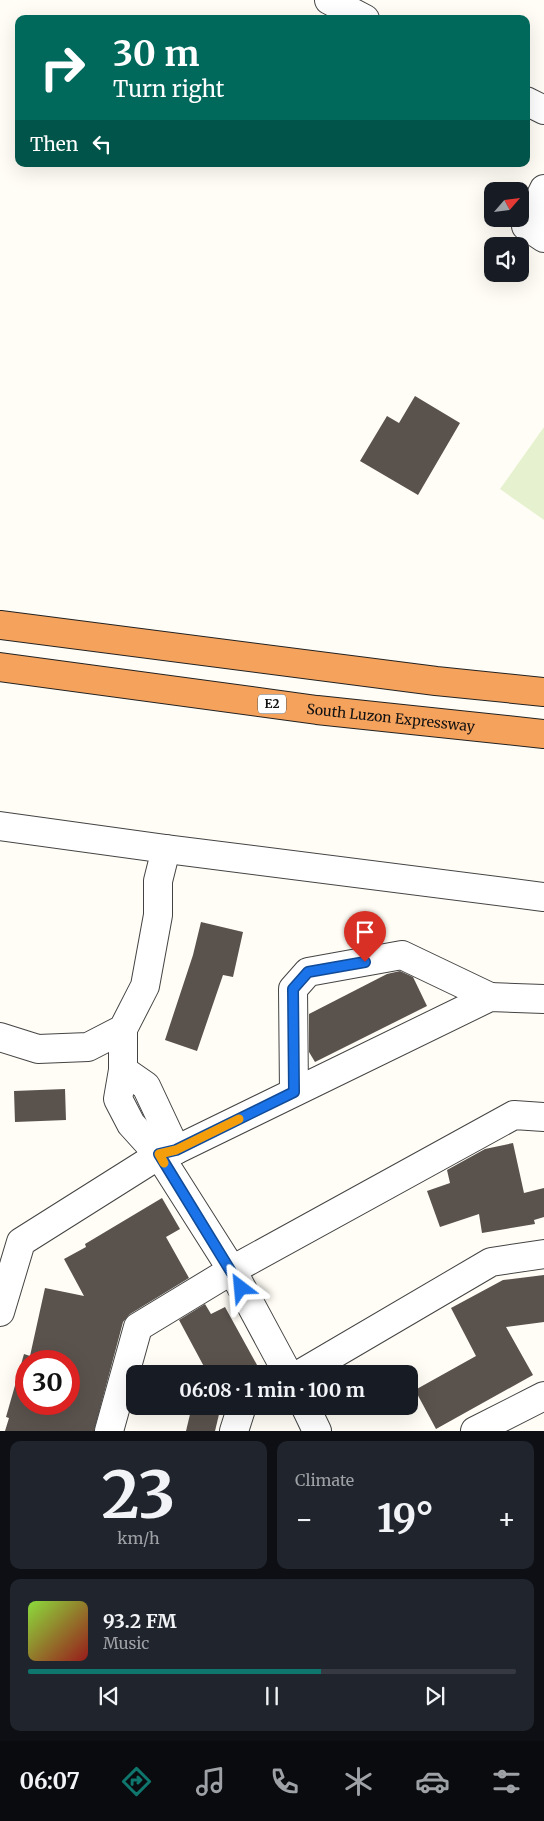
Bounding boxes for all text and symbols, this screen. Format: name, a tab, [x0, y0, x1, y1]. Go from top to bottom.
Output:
text: 30 m	[113, 32, 199, 76]
icon: right	[30, 35, 95, 100]
text: Turn right	[113, 75, 224, 103]
icon: left	[88, 130, 116, 158]
text: Then	[30, 132, 78, 156]
north arrow	[484, 182, 529, 228]
map controls	[484, 182, 529, 282]
button: sound	[484, 237, 529, 282]
road number: E2	[258, 694, 286, 714]
street label: South Luzon Expressway	[305, 700, 477, 736]
pin	[344, 911, 386, 962]
icon: arrive	[351, 918, 379, 946]
position arrow	[214, 1261, 266, 1313]
speed limit sign: 30	[15, 1350, 80, 1415]
text: 06:08 · 1 min · 100 m	[179, 1378, 365, 1402]
text: 23	[102, 1454, 175, 1536]
text: Climate	[295, 1470, 354, 1490]
text: 19°	[377, 1495, 434, 1542]
text: −	[295, 1501, 314, 1537]
text: +	[497, 1501, 516, 1537]
text: km/h	[117, 1528, 160, 1548]
text: 93.2 FM	[103, 1609, 177, 1633]
text: Music	[103, 1633, 149, 1653]
icon: previous	[95, 1682, 123, 1710]
icon: pause	[258, 1682, 286, 1710]
icon: next	[421, 1682, 449, 1710]
icon: directions	[119, 1764, 154, 1799]
icon: music	[193, 1764, 228, 1799]
icon: phone	[267, 1764, 302, 1799]
icon: climate	[341, 1764, 376, 1799]
icon: car	[415, 1764, 450, 1799]
icon: filters	[489, 1764, 524, 1799]
text: 06:07	[20, 1767, 80, 1795]

